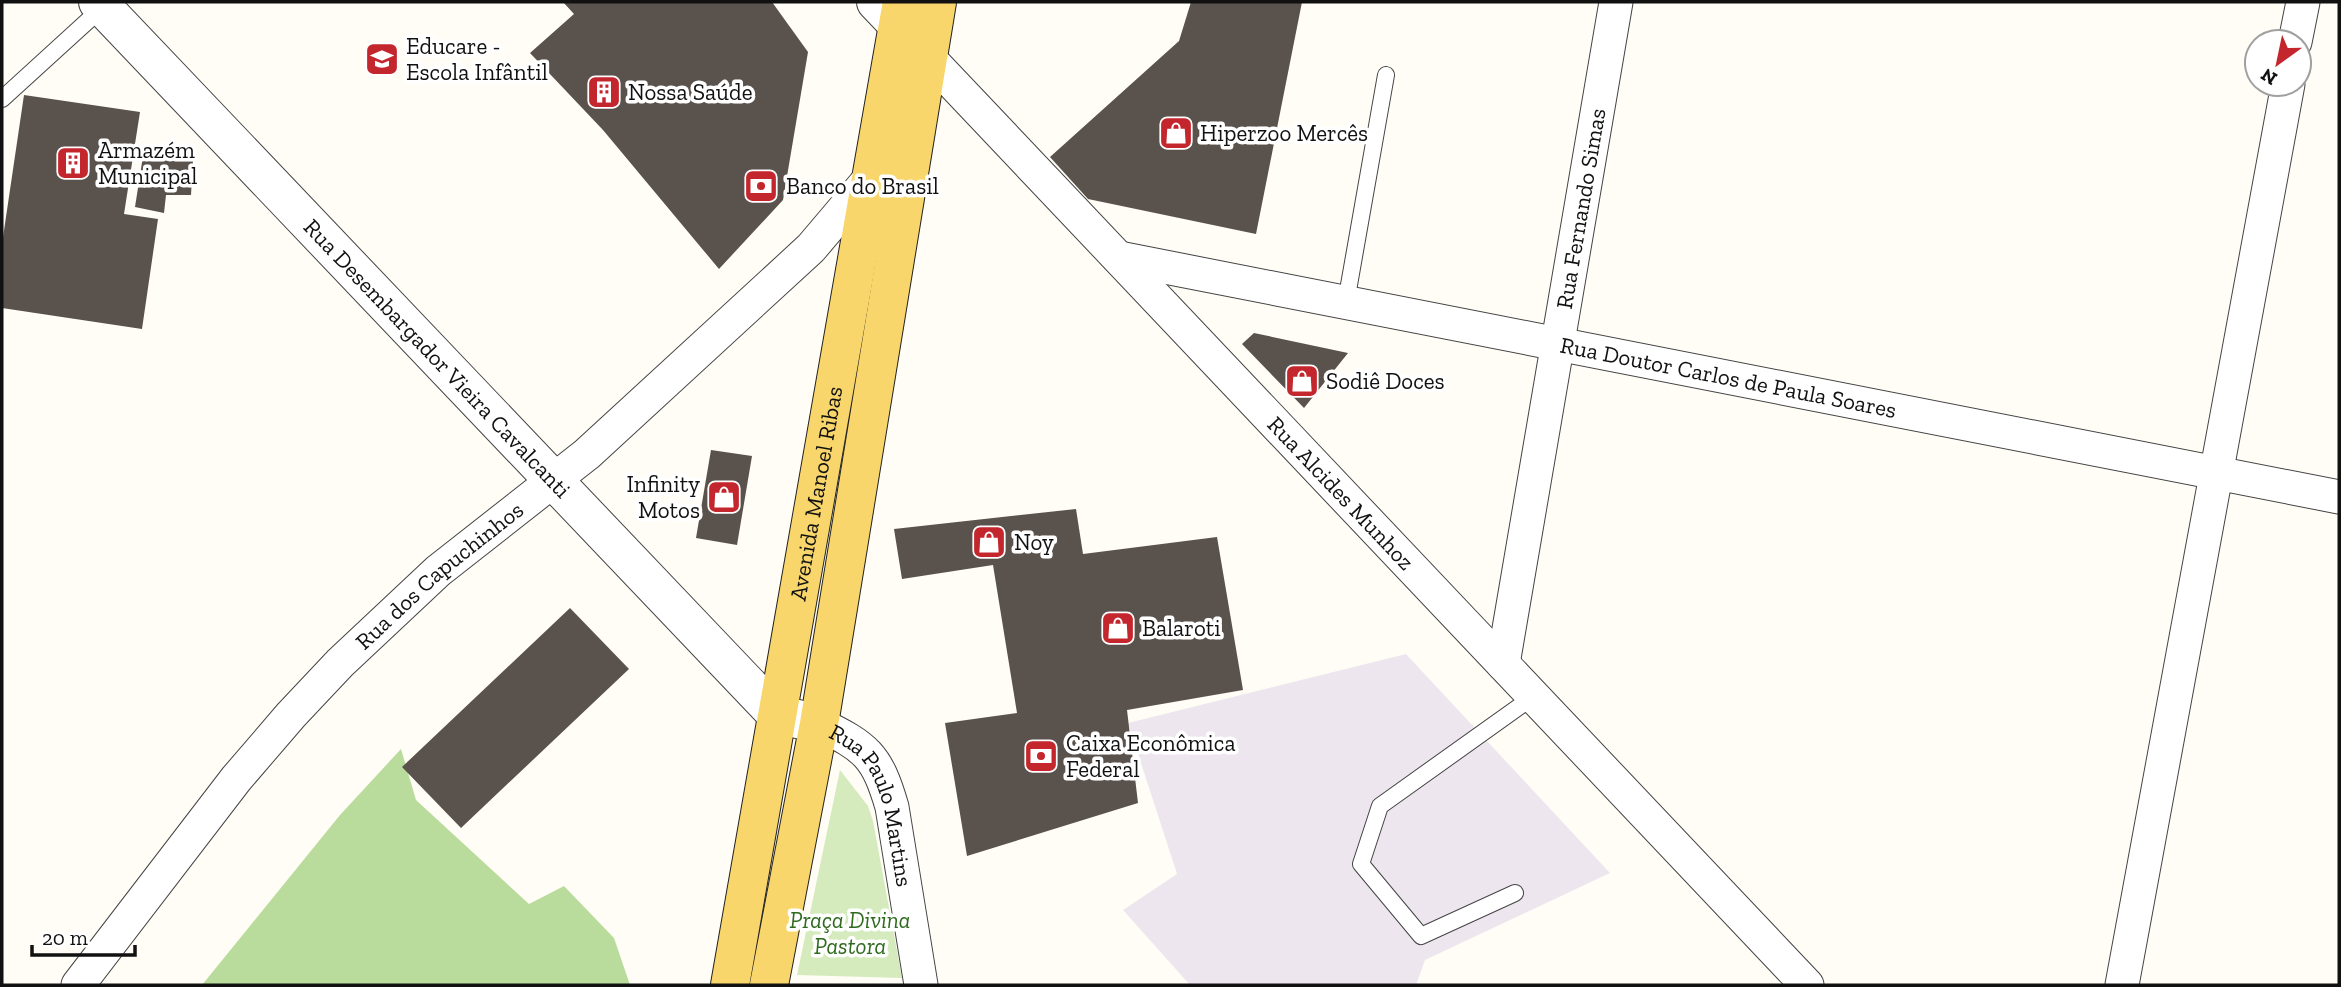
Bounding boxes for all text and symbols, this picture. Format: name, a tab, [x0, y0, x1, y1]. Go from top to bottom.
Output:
north arrow	[2243, 28, 2313, 98]
place label: Educare - Escola Infântil	[406, 32, 548, 86]
school or university icon: Educare - Escola Infântil	[363, 40, 401, 78]
text: N	[2257, 63, 2281, 90]
building icon: Nossa Saúde	[585, 73, 623, 111]
place label: Nossa Saúde	[628, 78, 752, 106]
street label: Rua Fernando Simas	[1550, 106, 1612, 311]
shop icon: Hiperzoo Mercês	[1157, 114, 1195, 152]
place label: Hiperzoo Mercês	[1200, 119, 1368, 147]
place label: Armazém Municipal	[98, 136, 197, 190]
building icon: Armazém Municipal	[54, 144, 92, 182]
bank icon: Banco do Brasil	[742, 167, 780, 205]
place label: Banco do Brasil	[786, 172, 939, 200]
street label: Rua Desembargador Vieira Cavalcanti	[298, 213, 577, 504]
street label: Rua Doutor Carlos de Paula Soares	[1558, 331, 1899, 424]
shop icon: Sodiê Doces	[1283, 362, 1321, 400]
place label: Sodiê Doces	[1326, 367, 1445, 395]
street label: Avenida Manoel Ribas	[784, 384, 849, 603]
street label: Rua Alcides Munhoz	[1262, 410, 1420, 576]
place label: Infinity Motos	[626, 470, 700, 524]
shop icon: Infinity Motos	[705, 478, 743, 516]
street label: Rua dos Capuchinhos	[350, 495, 529, 655]
shop icon: Noy	[970, 523, 1008, 561]
place label: Noy	[1014, 528, 1054, 556]
shop icon: Balaroti	[1099, 609, 1137, 647]
place label: Balaroti	[1142, 614, 1221, 642]
street label: Rua Paulo Martins	[825, 718, 919, 889]
place label: Caixa Econômica Federal	[1066, 729, 1236, 783]
bank icon: Caixa Econômica Federal	[1022, 737, 1060, 775]
park label: Praça Divina Pastora	[790, 906, 910, 960]
scale bar	[32, 914, 135, 958]
text: 20 m	[42, 925, 88, 950]

